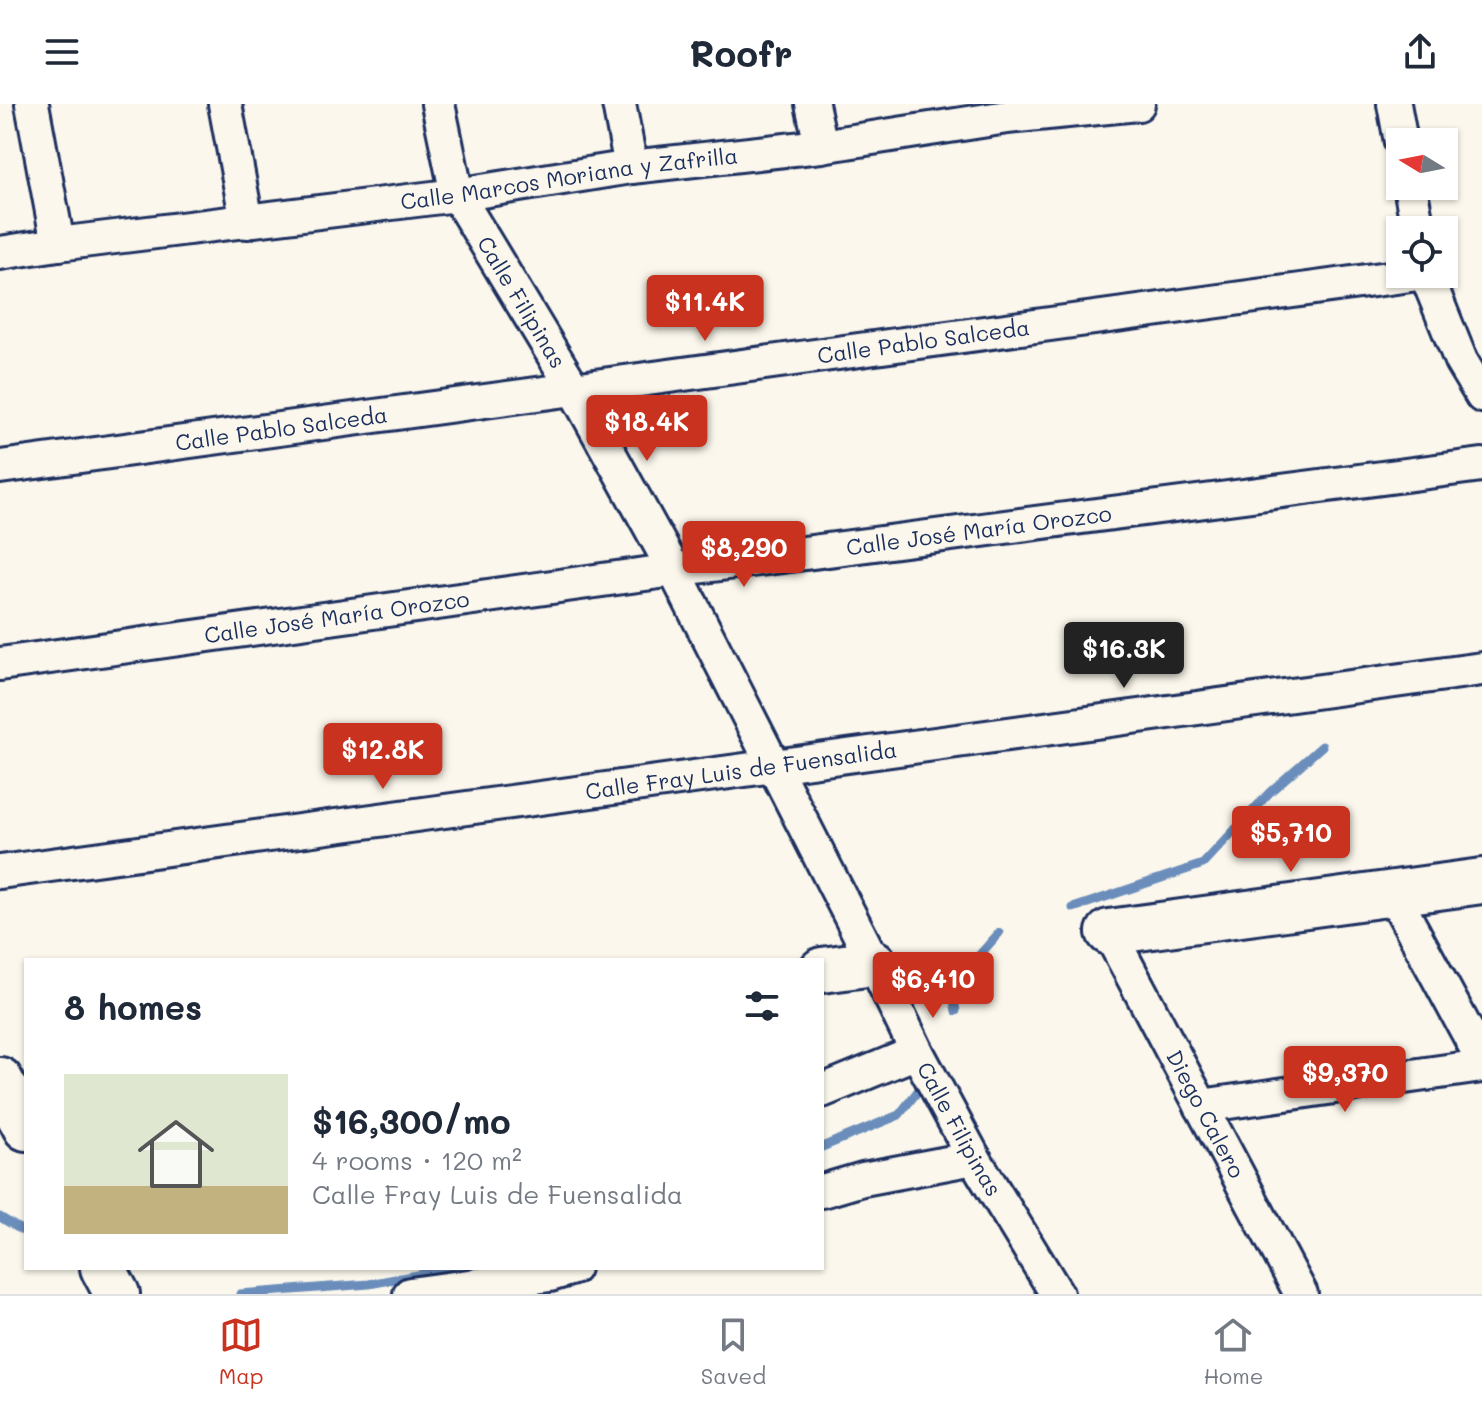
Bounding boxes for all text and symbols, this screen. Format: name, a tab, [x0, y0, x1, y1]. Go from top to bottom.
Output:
text: Roofr	[690, 29, 792, 76]
icon: menu	[40, 30, 84, 74]
icon: share	[1398, 30, 1442, 74]
north arrow	[1386, 128, 1458, 200]
map controls	[1386, 128, 1458, 288]
street label: Calle Marcos Moriana y Zafrilla	[399, 140, 739, 216]
button: locate	[1386, 216, 1458, 288]
street label: Calle Filipinas	[471, 230, 573, 373]
pin: $11.4K	[640, 275, 770, 343]
text: $11.4K	[665, 284, 745, 318]
street label: Calle Pablo Salceda	[816, 312, 1031, 370]
pin: $18.4K	[582, 395, 712, 463]
street label: Calle Pablo Salceda	[173, 399, 389, 457]
text: $18.4K	[604, 404, 690, 438]
street label: Calle José María Orozco	[844, 498, 1113, 561]
pin: $8,290	[679, 521, 809, 589]
text: $8,290	[700, 530, 788, 564]
street label: Calle José María Orozco	[202, 584, 471, 649]
pin: $16.3K	[1059, 622, 1189, 690]
text: $16.3K	[1082, 631, 1166, 665]
pin: $12.8K	[318, 723, 448, 791]
text: $12.8K	[341, 732, 425, 766]
street label: Calle Fray Luis de Fuensalida	[583, 734, 899, 806]
pin: $5,710	[1226, 806, 1356, 874]
text: $5,710	[1250, 815, 1332, 849]
pin: $6,410	[868, 952, 998, 1020]
text: $6,410	[891, 961, 975, 995]
text: 8 homes	[64, 984, 202, 1029]
icon: filters	[740, 984, 784, 1028]
street label: Diego Calero	[1160, 1045, 1252, 1183]
pin: $9,370	[1280, 1046, 1410, 1114]
text: $9,370	[1302, 1055, 1388, 1089]
street label: Calle Filipinas	[911, 1057, 1009, 1201]
text: $16,300/mo	[312, 1098, 511, 1143]
icon: home	[128, 1106, 224, 1202]
text: 4 rooms · 120 m²	[312, 1143, 522, 1177]
text: Calle Fray Luis de Fuensalida	[312, 1177, 683, 1211]
tab: Map	[219, 1313, 263, 1390]
tab: Saved	[701, 1313, 766, 1390]
tab: Home	[1203, 1313, 1263, 1390]

